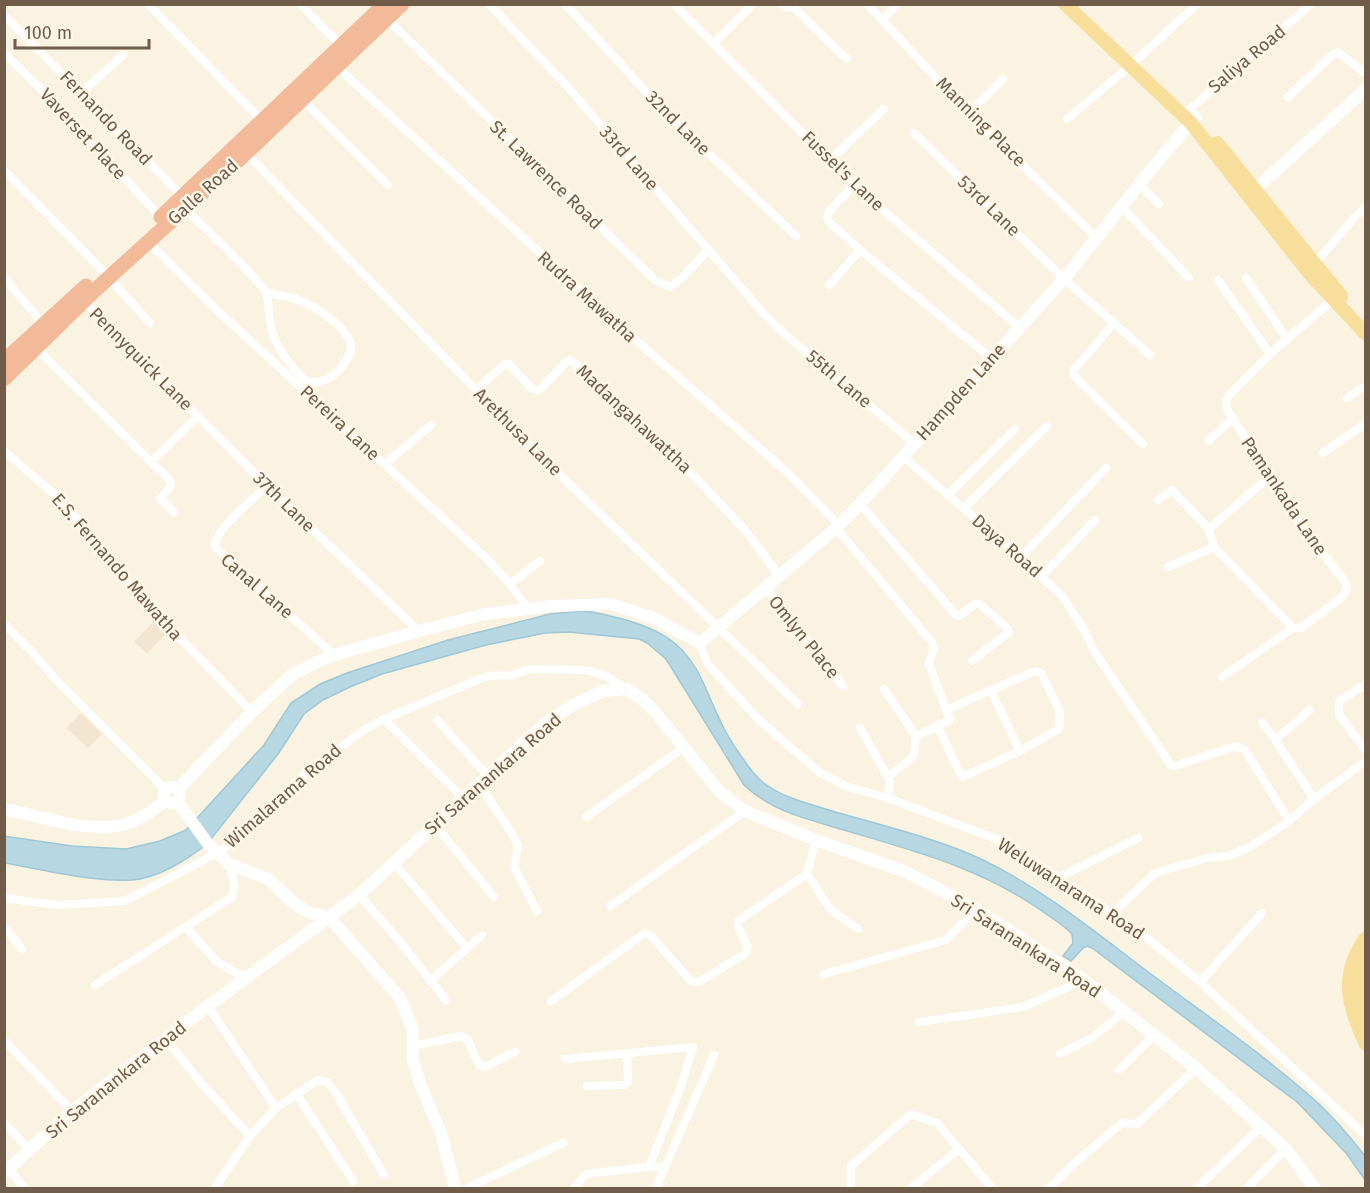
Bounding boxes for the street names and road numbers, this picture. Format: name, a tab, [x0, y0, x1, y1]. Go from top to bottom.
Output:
street label: Saliya Road	[1204, 20, 1290, 98]
street label: Fernando Road	[55, 66, 157, 170]
street label: Manning Place	[932, 73, 1030, 171]
street label: Vaverset Place	[35, 84, 131, 184]
street label: 32nd Lane	[641, 86, 715, 160]
street label: St. Lawrence Road	[485, 116, 607, 234]
street label: 33rd Lane	[595, 121, 663, 195]
street label: Fussel's Lane	[797, 126, 889, 216]
street label: Galle Road	[163, 155, 243, 229]
street label: 53rd Lane	[953, 171, 1025, 241]
street label: Rudra Mawatha	[533, 247, 641, 347]
street label: Pennyquick Lane	[85, 303, 197, 415]
street label: Hampden Lane	[912, 339, 1010, 445]
street label: 55th Lane	[802, 345, 876, 413]
street label: Madangahawattha	[572, 360, 696, 478]
street label: Pereira Lane	[296, 381, 384, 465]
street label: Arethusa Lane	[469, 383, 567, 481]
street label: Pamankada Lane	[1236, 433, 1332, 559]
street label: 37th Lane	[248, 467, 320, 537]
street label: E.S. Fernando Mawatha	[47, 489, 187, 645]
street label: Daya Road	[967, 510, 1047, 582]
street label: Canal Lane	[216, 549, 298, 623]
street label: Omlyn Place	[764, 591, 844, 683]
street label: Sri Saranankara Road	[420, 709, 566, 839]
street label: Wimalarama Road	[220, 739, 346, 853]
street label: Weluwanarama Road	[993, 833, 1149, 945]
street label: Sri Saranankara Road	[947, 889, 1105, 1003]
street label: Sri Saranankara Road	[41, 1017, 191, 1143]

